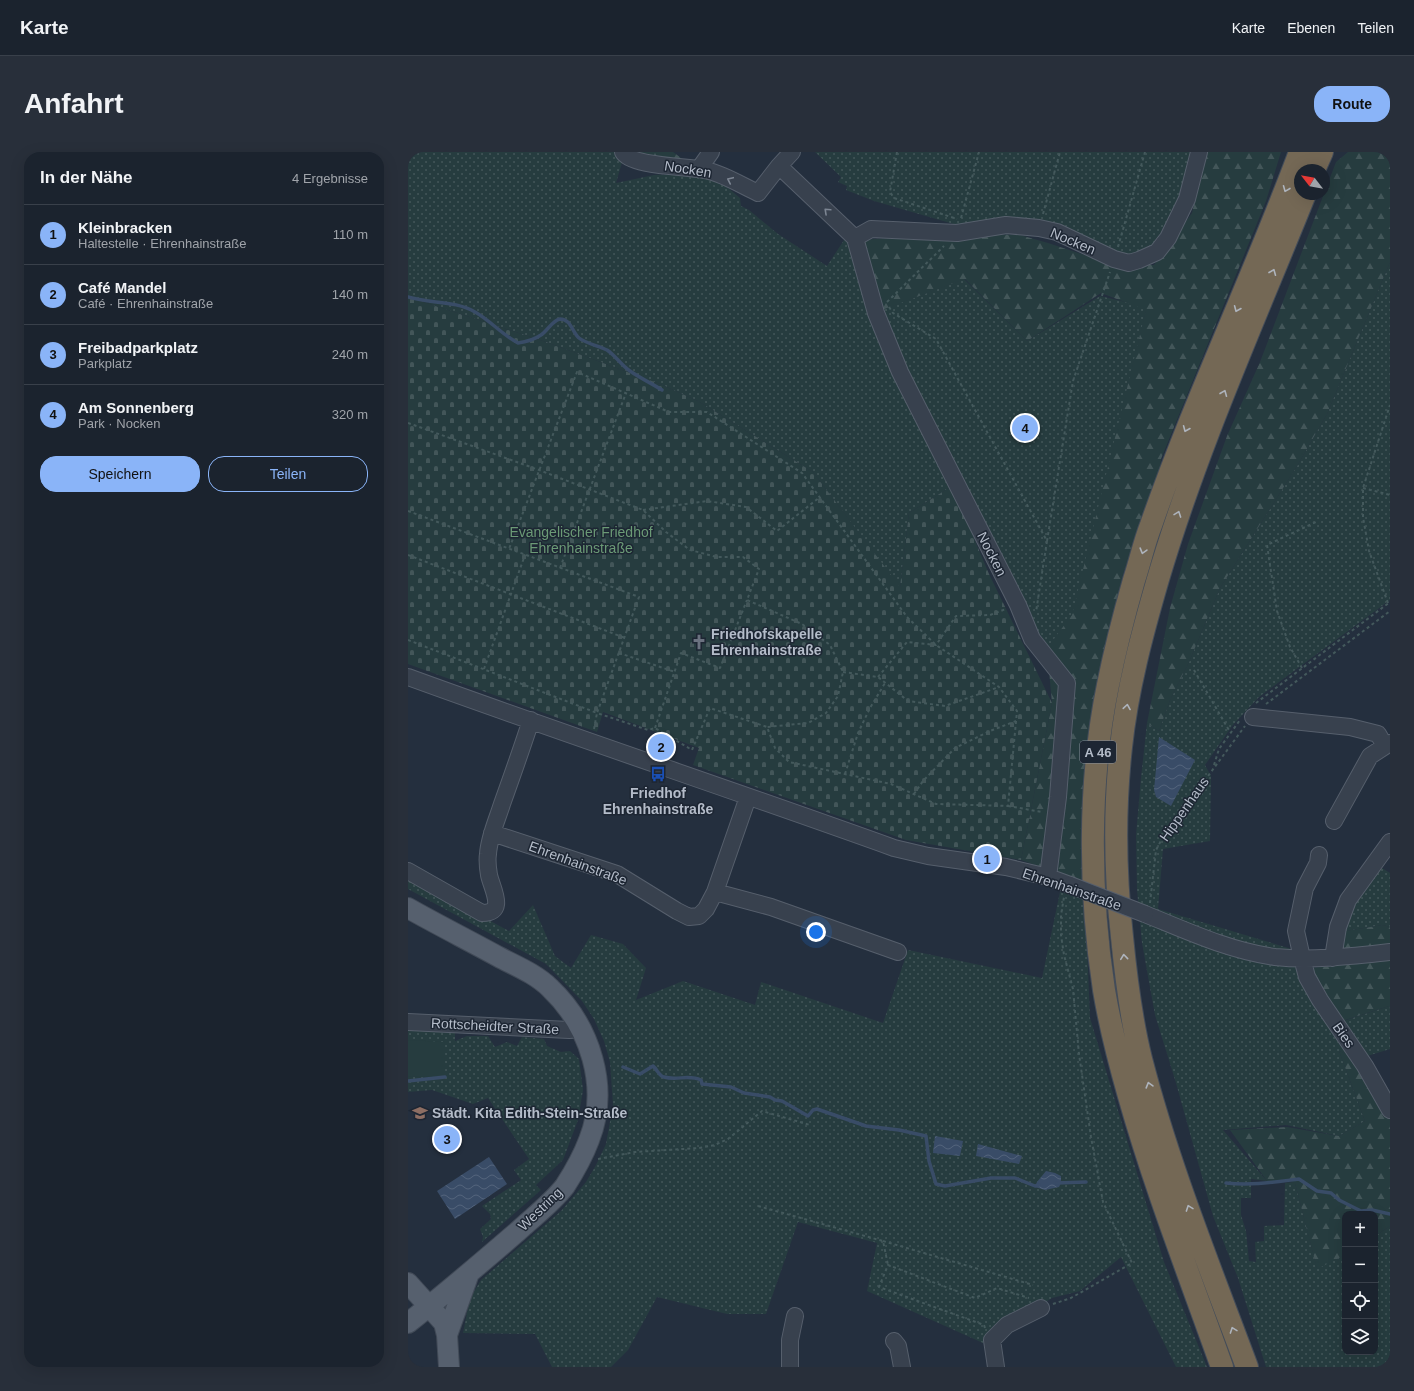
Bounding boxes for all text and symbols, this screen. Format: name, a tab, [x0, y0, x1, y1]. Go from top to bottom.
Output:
text: Karte	[20, 17, 69, 38]
text: Karte	[1232, 20, 1265, 36]
text: Ebenen	[1287, 20, 1335, 36]
text: Teilen	[1357, 20, 1394, 36]
button: Route	[1314, 86, 1390, 122]
text: Anfahrt	[24, 88, 124, 119]
street label: Nocken	[663, 157, 713, 181]
north arrow	[1294, 164, 1330, 200]
text: In der Nähe	[40, 168, 133, 187]
text: 4 Ergebnisse	[292, 171, 368, 186]
one-way arrow	[727, 177, 735, 185]
one-way arrow	[1283, 184, 1291, 192]
one-way arrow	[824, 209, 832, 216]
text: Kleinbracken	[78, 219, 172, 236]
street label: Nocken	[1048, 224, 1098, 258]
text: 1	[49, 227, 57, 242]
text: 110 m	[333, 227, 368, 242]
text: Haltestelle · Ehrenhainstraße	[78, 236, 246, 251]
one-way arrow	[1269, 269, 1277, 276]
text: Café Mandel	[78, 279, 166, 296]
text: 2	[49, 287, 57, 302]
text: 140 m	[332, 287, 368, 302]
text: Café · Ehrenhainstraße	[78, 296, 213, 311]
one-way arrow	[1233, 305, 1241, 312]
text: Freibadparkplatz	[78, 339, 198, 356]
text: 3	[49, 347, 57, 362]
text: 240 m	[332, 347, 368, 362]
text: Parkplatz	[78, 356, 132, 371]
one-way arrow	[1220, 389, 1228, 396]
text: Am Sonnenberg	[78, 399, 194, 416]
text: 4	[49, 407, 57, 422]
text: 320 m	[332, 407, 368, 422]
pin: 4	[1012, 413, 1038, 443]
text: Park · Nocken	[78, 416, 160, 431]
one-way arrow	[1183, 425, 1191, 432]
button: Speichern	[40, 456, 200, 492]
button: Teilen	[208, 456, 368, 492]
one-way arrow	[1174, 511, 1182, 518]
park label: Evangelischer Friedhof Ehrenhainstraße	[509, 524, 653, 556]
street label: Nocken	[974, 529, 1010, 579]
one-way arrow	[1139, 547, 1148, 554]
place label: Friedhofskapelle Ehrenhainstraße	[711, 626, 822, 658]
church icon: Friedhofskapelle Ehrenhainstraße	[690, 633, 708, 651]
one-way arrow	[1122, 704, 1131, 710]
pin: 2	[648, 732, 674, 762]
road number: A 46	[1080, 741, 1116, 763]
bus stop icon: Friedhof Ehrenhainstraße	[649, 765, 667, 783]
street label: Hippenhaus	[1156, 774, 1212, 844]
place label: Friedhof Ehrenhainstraße	[603, 785, 713, 817]
street label: Ehrenhainstraße	[527, 838, 630, 888]
pin: 1	[974, 844, 1000, 874]
street label: Ehrenhainstraße	[1020, 865, 1124, 913]
your location	[806, 922, 826, 942]
one-way arrow	[1120, 954, 1129, 960]
street label: Rottscheidter Straße	[430, 1015, 560, 1037]
street label: Bies	[1330, 1019, 1358, 1051]
one-way arrow	[1145, 1081, 1154, 1088]
school or university icon: Städt. Kita Edith-Stein-Straße	[411, 1104, 429, 1122]
place label: Städt. Kita Edith-Stein-Straße	[432, 1105, 627, 1121]
pin: 3	[434, 1124, 460, 1154]
street label: Westring	[515, 1184, 565, 1234]
one-way arrow	[1185, 1205, 1193, 1212]
map controls	[1342, 1211, 1378, 1355]
button: +	[1342, 1211, 1378, 1247]
button: −	[1342, 1247, 1378, 1283]
button: locate	[1342, 1283, 1378, 1319]
button: layers	[1342, 1319, 1378, 1355]
one-way arrow	[1230, 1327, 1238, 1334]

